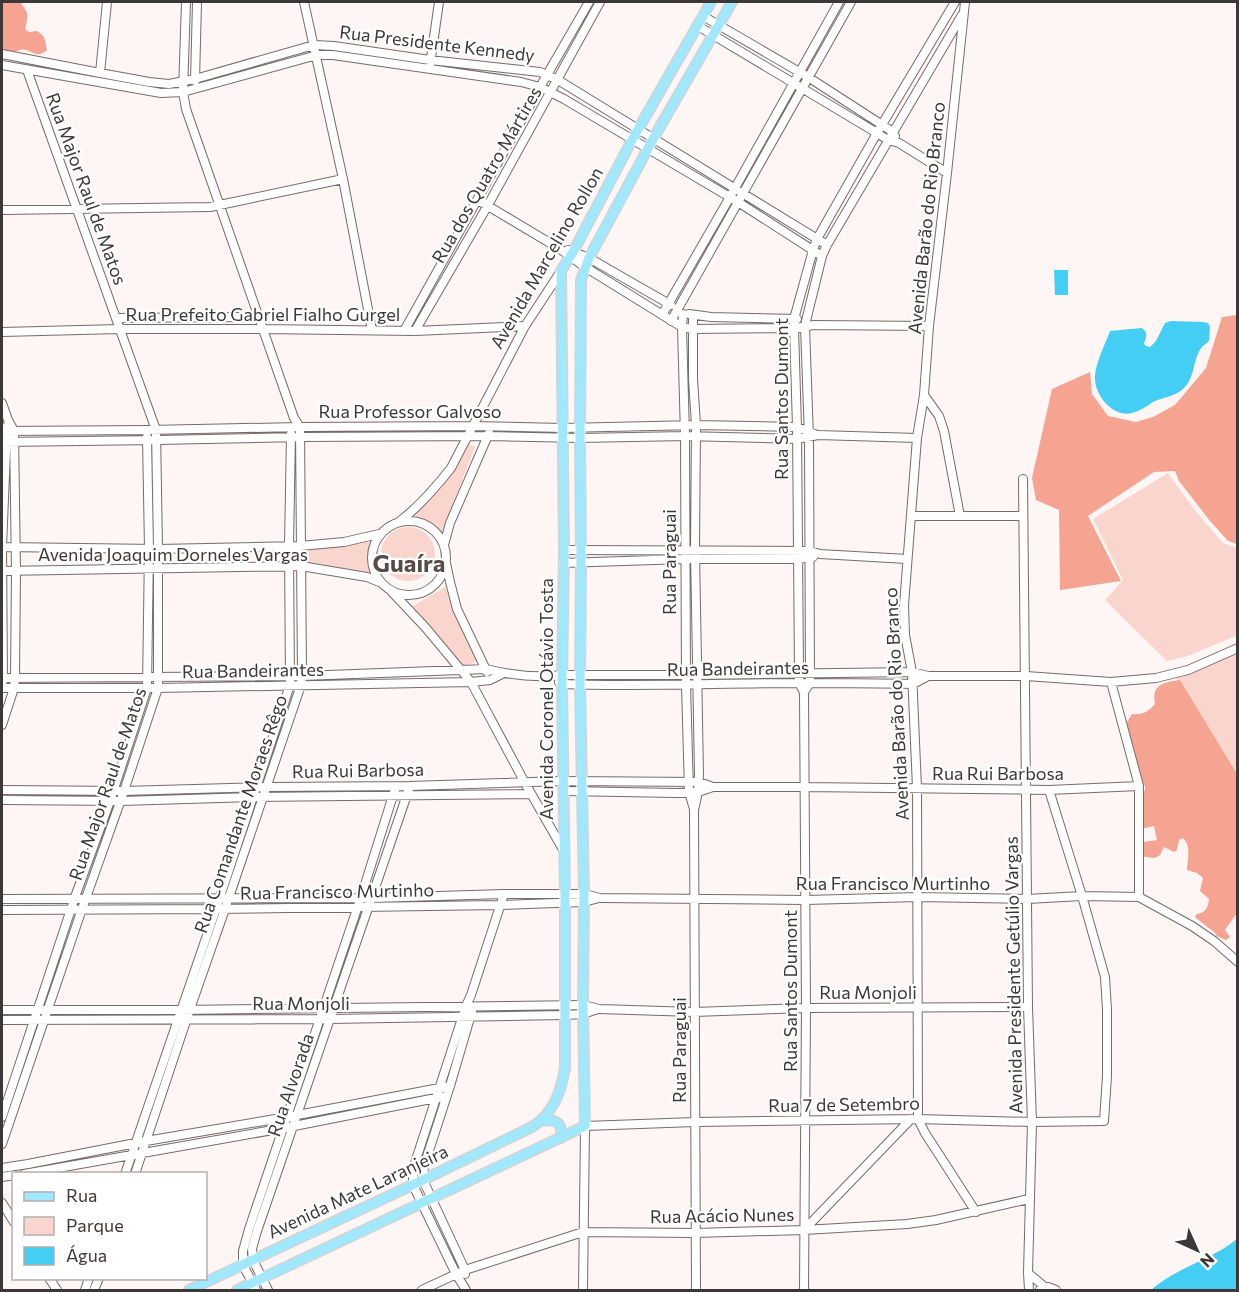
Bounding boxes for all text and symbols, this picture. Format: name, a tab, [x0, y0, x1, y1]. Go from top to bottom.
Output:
street label: Rua Presidente Kennedy	[338, 20, 536, 66]
street label: Rua dos Quatro Mártires	[427, 82, 546, 267]
street label: Rua Major Raul de Matos	[42, 90, 132, 288]
street label: Avenida Barão do Rio Branco	[903, 101, 949, 335]
street label: Avenida Marcelino Rollon	[485, 163, 607, 352]
street label: Rua Prefeito Gabriel Fialho Gurgel	[126, 303, 400, 325]
street label: Rua Santos Dumont	[770, 318, 792, 480]
street label: Rua Professor Galvoso	[318, 400, 502, 422]
street label: Rua Paraguai	[658, 509, 680, 615]
street label: Avenida Joaquim Dorneles Vargas	[38, 543, 308, 565]
district label: Guaíra	[373, 548, 445, 577]
street label: Avenida Coronel Otávio Tosta	[535, 578, 557, 820]
street label: Avenida Barão do Rio Branco	[879, 587, 913, 821]
street label: Rua Bandeirantes	[667, 656, 809, 680]
street label: Rua Bandeirantes	[182, 658, 324, 682]
street label: Rua Major Raul de Matos	[64, 684, 150, 883]
street label: Rua Comandante Moraes Rêgo	[189, 692, 291, 936]
street label: Rua Rui Barbosa	[292, 758, 424, 782]
street label: Rua Rui Barbosa	[932, 762, 1064, 784]
street label: Avenida Presidente Getúlio Vargas	[1000, 836, 1026, 1114]
street label: Rua Francisco Murtinho	[796, 872, 990, 894]
street label: Rua Francisco Murtinho	[240, 878, 434, 904]
street label: Rua Santos Dumont	[779, 910, 801, 1072]
street label: Rua Monjoli	[819, 981, 917, 1003]
street label: Rua Monjoli	[252, 992, 350, 1014]
street label: Rua Paraguai	[668, 997, 690, 1103]
street label: Rua Alvorada	[262, 1030, 318, 1139]
street label: Rua 7 de Setembro	[768, 1092, 920, 1116]
street label: Avenida Mate Laranjeira	[264, 1140, 451, 1243]
legend	[12, 1172, 207, 1280]
text: Rua	[66, 1184, 97, 1206]
street label: Rua Acácio Nunes	[650, 1203, 794, 1227]
text: Parque	[66, 1214, 124, 1236]
north arrow	[1167, 1220, 1227, 1280]
text: Água	[66, 1244, 107, 1266]
text: N	[1197, 1250, 1219, 1272]

